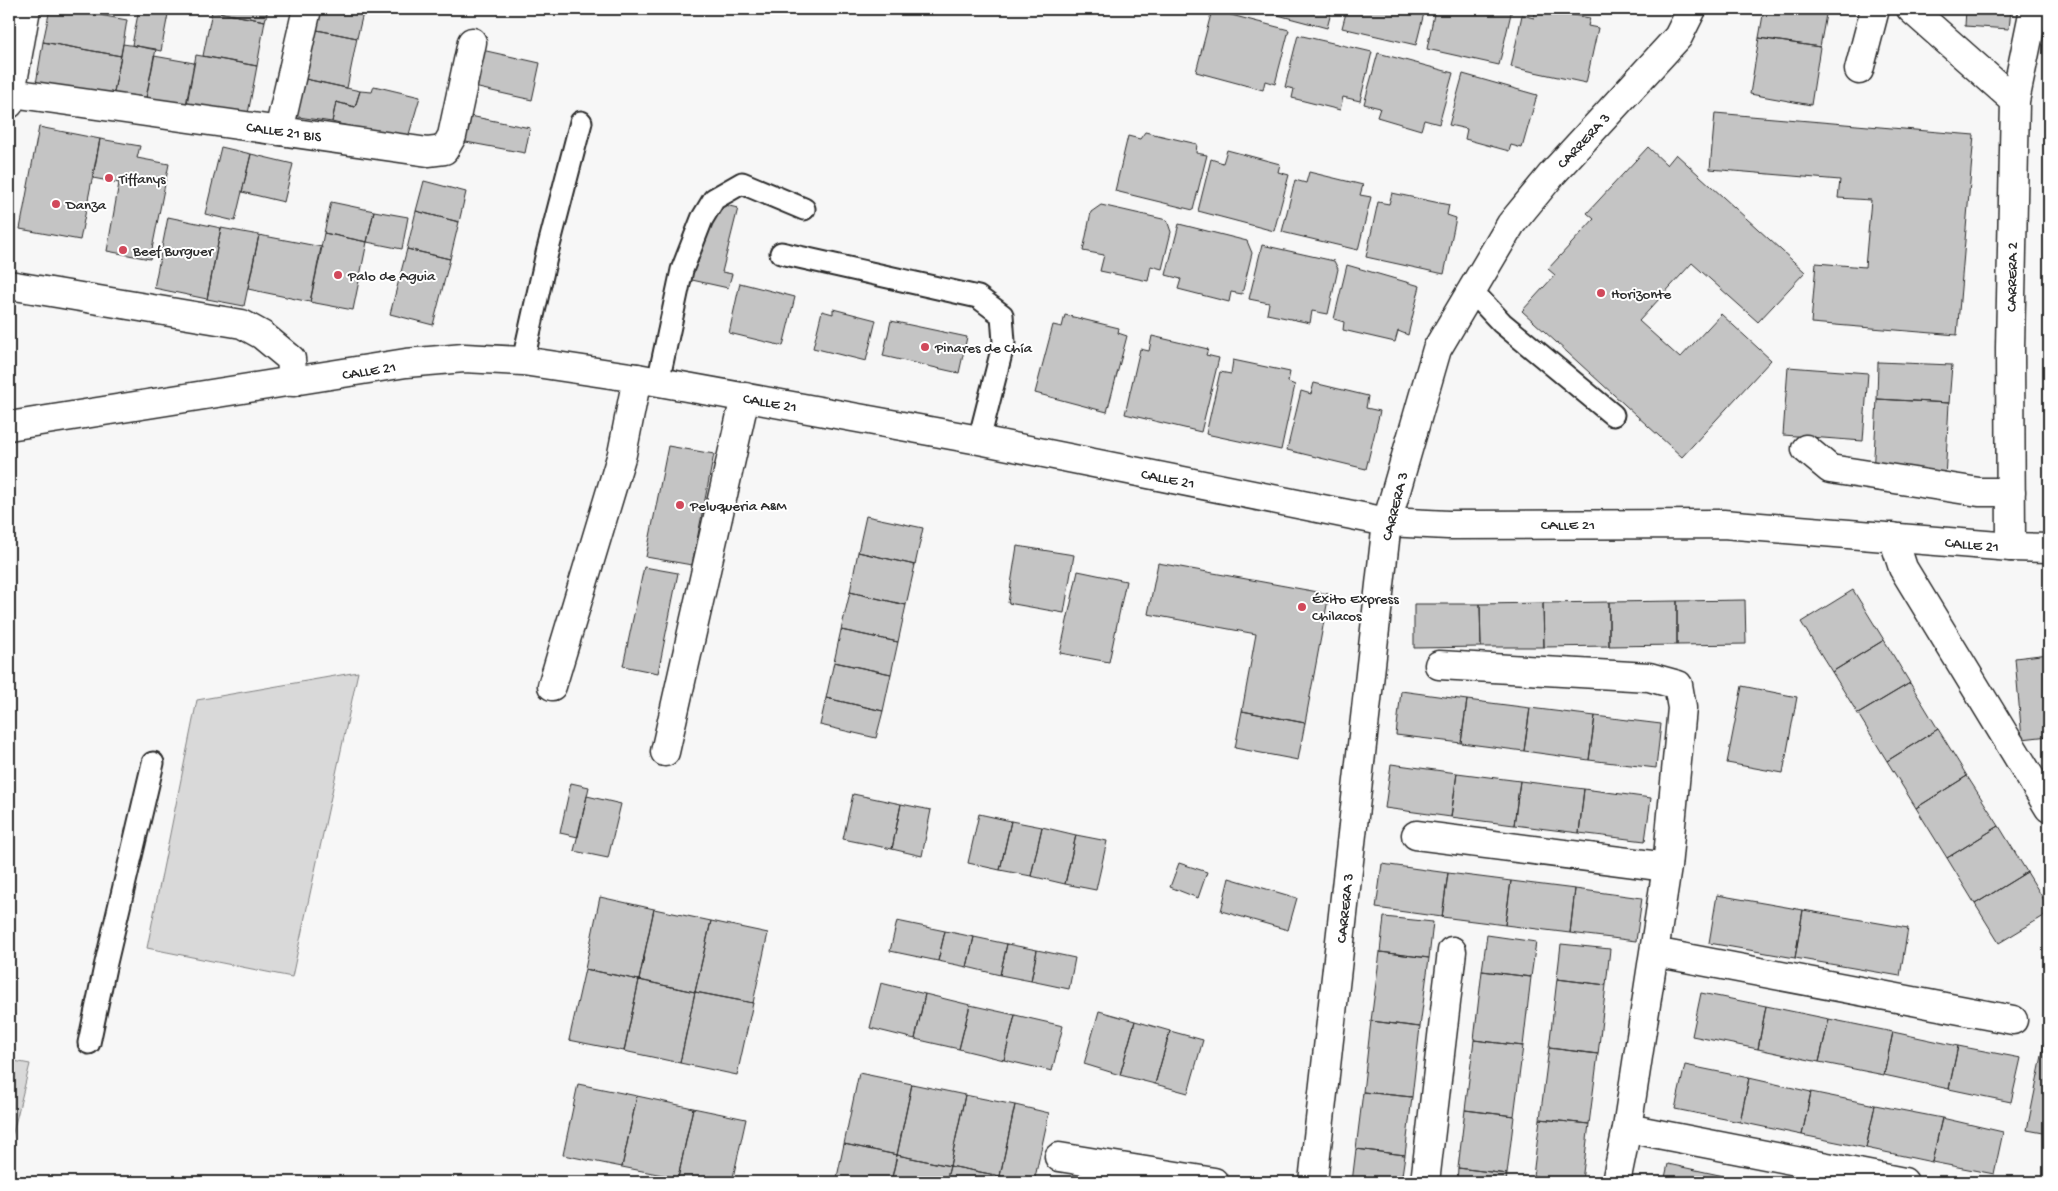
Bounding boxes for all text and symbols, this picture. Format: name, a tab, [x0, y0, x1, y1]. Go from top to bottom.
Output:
street label: CARRERA 3	[1554, 109, 1615, 173]
street label: CALLE 21 BIS	[245, 119, 323, 147]
place label: Tiffanys	[118, 171, 166, 189]
marker: Tiffanys	[103, 172, 115, 184]
place label: Danza	[65, 197, 107, 215]
marker: Danza	[50, 198, 62, 210]
street label: CARRERA 2	[2003, 242, 2023, 312]
place label: Beef Burguer	[132, 243, 215, 261]
marker: Beef Burguer	[117, 244, 129, 256]
place label: Palo de Aguia	[347, 268, 436, 286]
marker: Palo de Aguia	[332, 269, 344, 281]
place label: Horizonte	[1611, 286, 1672, 304]
marker: Horizonte	[1595, 287, 1607, 299]
place label: Pinares de Chía	[934, 340, 1033, 358]
marker: Pinares de Chía	[919, 341, 931, 353]
street label: CALLE 21	[341, 359, 398, 385]
street label: CALLE 21	[741, 390, 798, 418]
street label: CALLE 21	[1139, 466, 1196, 494]
street label: CARRERA 3	[1379, 470, 1413, 543]
place label: Peluqueria A&M	[689, 498, 787, 516]
marker: Peluqueria A&M	[674, 499, 686, 511]
street label: CALLE 21	[1541, 517, 1595, 535]
street label: CALLE 21	[1944, 535, 2000, 557]
place label: Éxito Express Chilacos	[1312, 591, 1399, 626]
marker: Éxito Express Chilacos	[1296, 601, 1308, 613]
street label: CARRERA 3	[1333, 872, 1359, 944]

